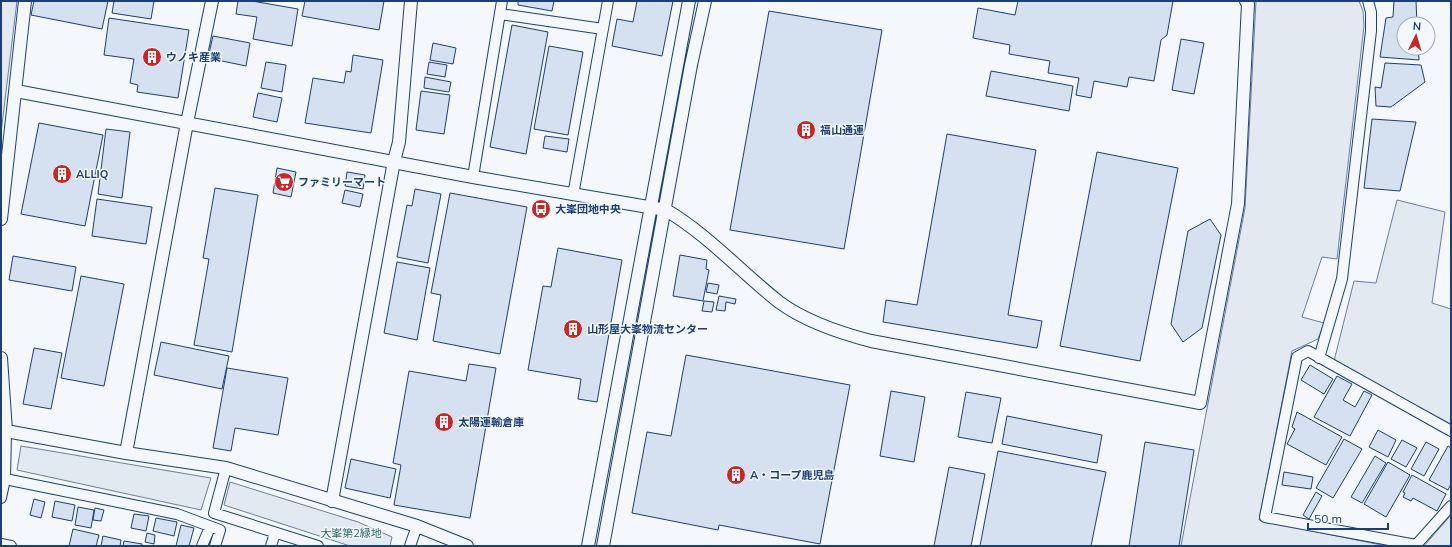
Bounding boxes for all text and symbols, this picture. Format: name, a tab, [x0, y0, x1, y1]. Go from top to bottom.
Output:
north arrow	[1396, 16, 1436, 56]
text: N	[1412, 19, 1422, 33]
building icon: ウノキ産業	[141, 46, 163, 68]
place label: ウノキ産業	[166, 50, 221, 64]
building icon: 福山通運	[795, 119, 817, 141]
place label: 福山通運	[820, 123, 864, 137]
building icon: ALLIQ	[51, 163, 73, 185]
place label: ALLIQ	[76, 167, 109, 181]
supermarket icon: ファミリーマート	[273, 171, 295, 193]
place label: ファミリーマート	[298, 175, 386, 189]
bus stop icon: 大峯団地中央	[530, 198, 552, 220]
place label: 大峯団地中央	[555, 202, 621, 216]
building icon: 山形屋大峯物流センター	[562, 318, 584, 340]
place label: 山形屋大峯物流センター	[587, 322, 708, 336]
building icon: 太陽運輸倉庫	[433, 411, 455, 433]
place label: 太陽運輸倉庫	[458, 415, 524, 429]
building icon: A・コープ鹿児島	[725, 464, 747, 486]
place label: A・コープ鹿児島	[750, 468, 835, 482]
scale bar	[1308, 505, 1388, 531]
text: 50 m	[1314, 511, 1342, 526]
park label: 大峯第2緑地	[320, 526, 382, 540]

